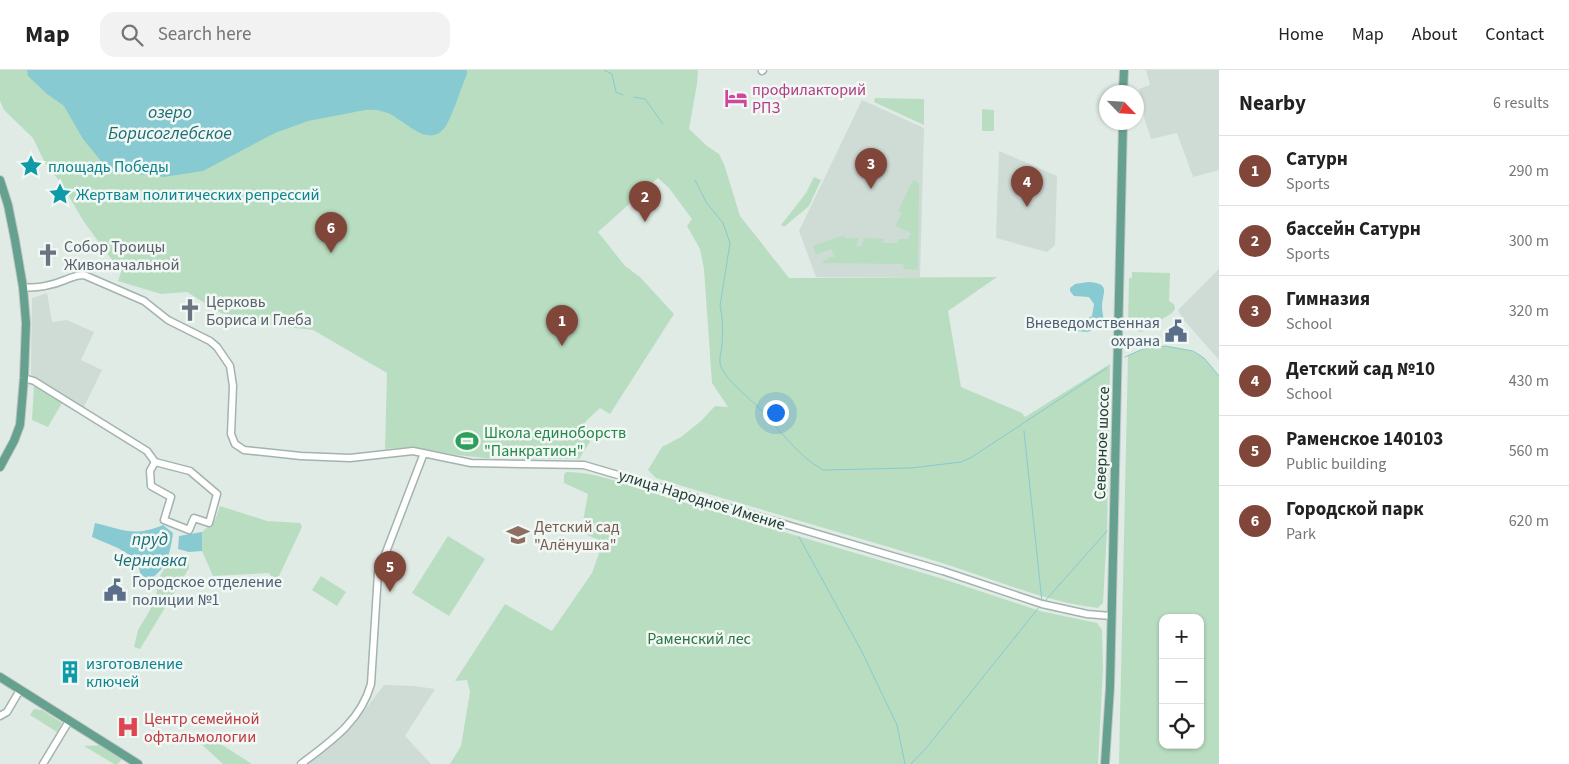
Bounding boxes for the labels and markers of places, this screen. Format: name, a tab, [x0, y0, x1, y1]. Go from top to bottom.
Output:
place label: профилакторий РПЗ	[752, 79, 866, 119]
hotel icon: профилакторий РПЗ	[723, 85, 749, 111]
pin: 3	[855, 148, 887, 189]
place icon: площадь Победы	[18, 153, 44, 179]
place label: площадь Победы	[48, 156, 169, 178]
pin: 4	[1011, 166, 1043, 207]
place icon: Жертвам политических репрессий	[47, 181, 73, 207]
pin: 2	[629, 181, 661, 222]
place label: Жертвам политических репрессий	[76, 184, 320, 206]
pin: 6	[315, 212, 347, 253]
place label: Собор Троицы Живоначальной	[64, 236, 180, 276]
church icon: Собор Троицы Живоначальной	[35, 242, 61, 268]
place label: Церковь Бориса и Глеба	[206, 291, 312, 331]
church icon: Церковь Бориса и Глеба	[177, 297, 203, 323]
pin: 1	[546, 305, 578, 346]
place label: Вневедомственная охрана	[1025, 312, 1160, 352]
public building icon: Вневедомственная охрана	[1163, 318, 1189, 344]
place label: Школа единоборств "Панкратион"	[484, 422, 626, 462]
sports icon: Школа единоборств "Панкратион"	[454, 428, 480, 454]
place label: Детский сад "Алёнушка"	[534, 516, 620, 556]
school or university icon: Детский сад "Алёнушка"	[505, 522, 531, 548]
pin: 5	[374, 551, 406, 592]
place label: Городское отделение полиции №1	[132, 571, 282, 611]
public building icon: Городское отделение полиции №1	[102, 577, 128, 603]
place label: изготовление ключей	[86, 653, 183, 693]
building icon: изготовление ключей	[57, 659, 83, 685]
place label: Центр семейной офтальмологии	[144, 708, 259, 748]
hospital icon: Центр семейной офтальмологии	[115, 714, 141, 740]

